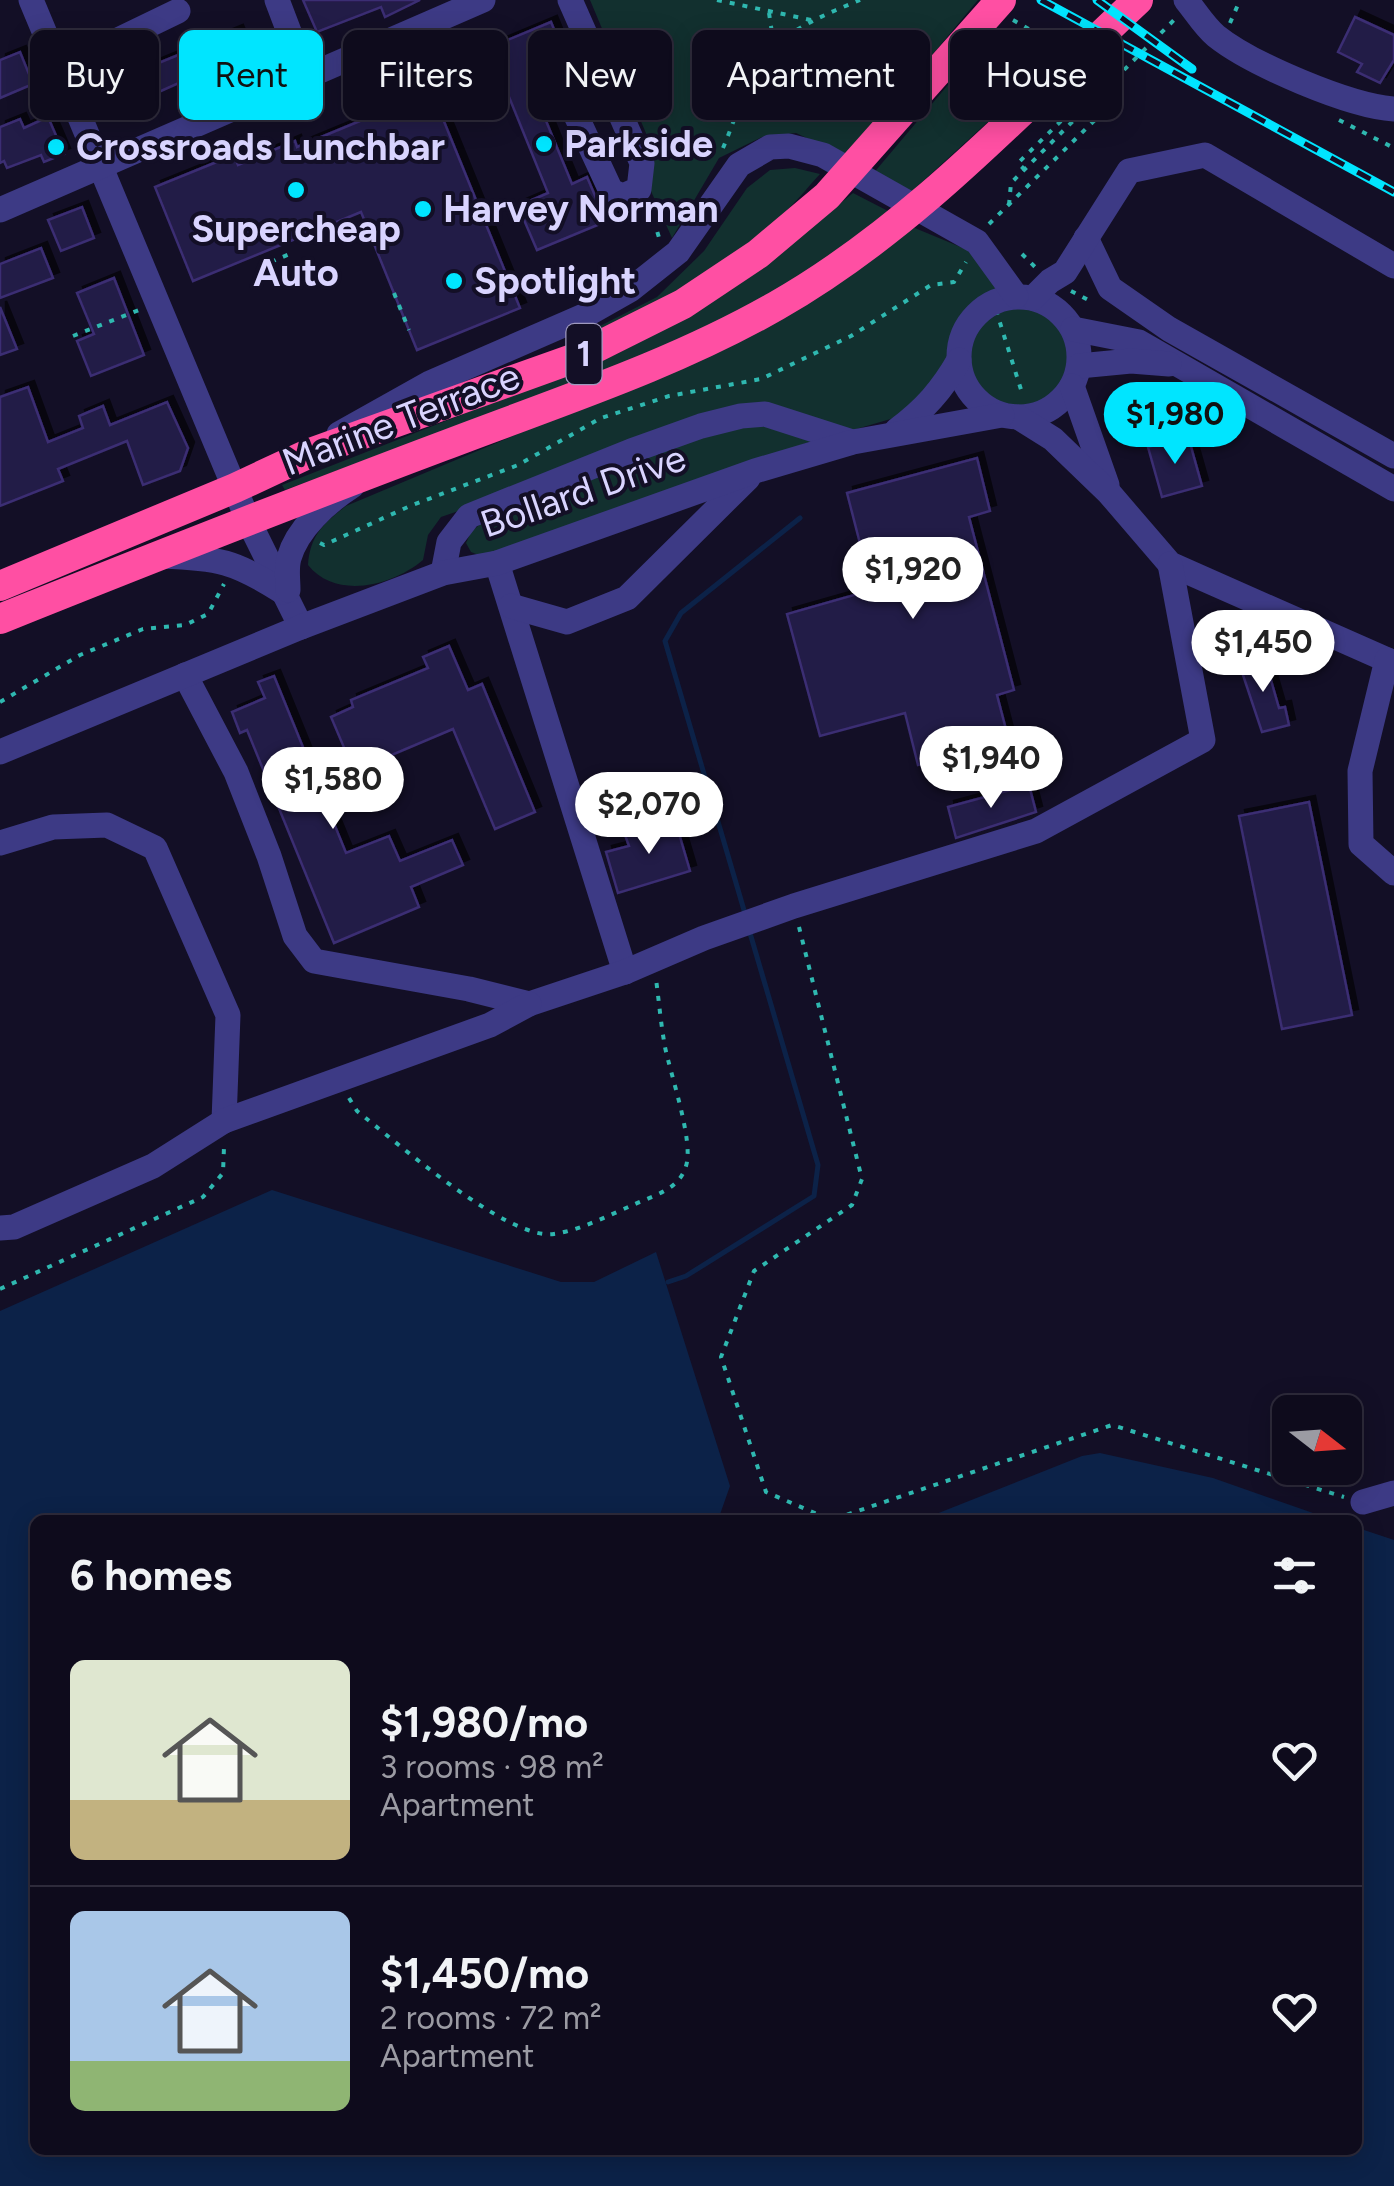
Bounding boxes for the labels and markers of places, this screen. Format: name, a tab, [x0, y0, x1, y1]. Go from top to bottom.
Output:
place label: Parkside	[564, 121, 713, 167]
place label: Crossroads Lunchbar	[76, 124, 445, 170]
marker: Parkside	[533, 133, 555, 155]
marker: Crossroads Lunchbar	[45, 136, 67, 158]
marker: Supercheap Auto	[285, 179, 307, 201]
place label: Harvey Norman	[443, 186, 719, 232]
marker: Harvey Norman	[412, 198, 434, 220]
place label: Supercheap Auto	[191, 206, 401, 296]
place label: Spotlight	[474, 258, 636, 304]
marker: Spotlight	[443, 270, 465, 292]
pin: $1,980	[1094, 382, 1256, 467]
pin: $1,920	[832, 537, 994, 622]
pin: $1,450	[1182, 610, 1344, 695]
pin: $1,940	[910, 726, 1072, 811]
pin: $1,580	[252, 747, 414, 832]
pin: $2,070	[568, 772, 730, 857]

